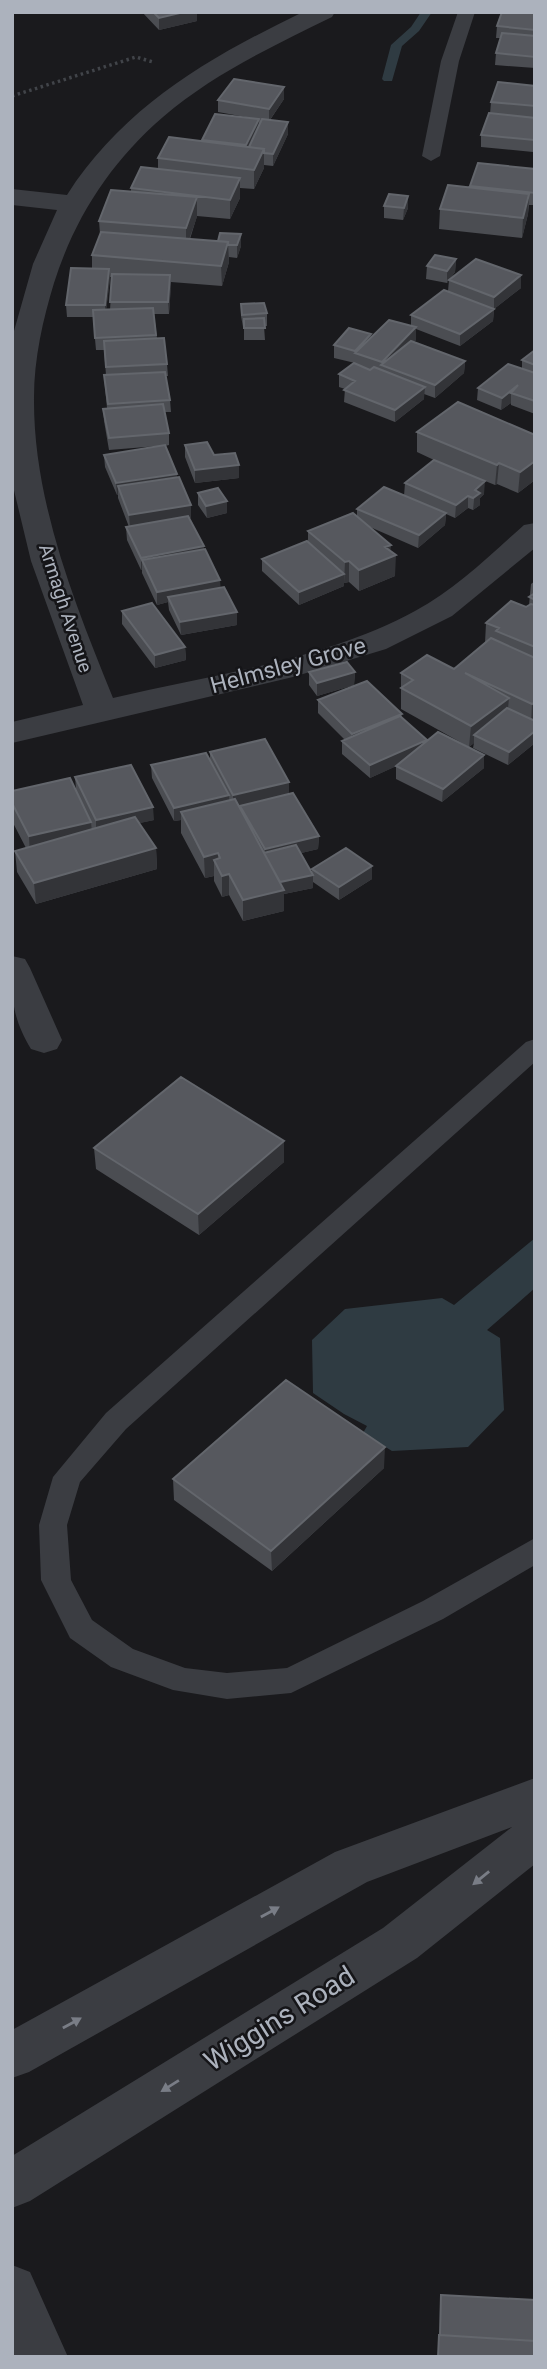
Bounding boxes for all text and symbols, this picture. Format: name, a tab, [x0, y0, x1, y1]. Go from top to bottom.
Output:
street label: Armagh Avenue	[34, 541, 97, 675]
street label: Helmsley Grove	[207, 632, 369, 699]
one-way arrow	[473, 1871, 491, 1886]
one-way arrow	[261, 1906, 280, 1918]
street label: Wiggins Road	[198, 1959, 361, 2078]
one-way arrow	[62, 2017, 81, 2029]
one-way arrow	[161, 2079, 180, 2092]

